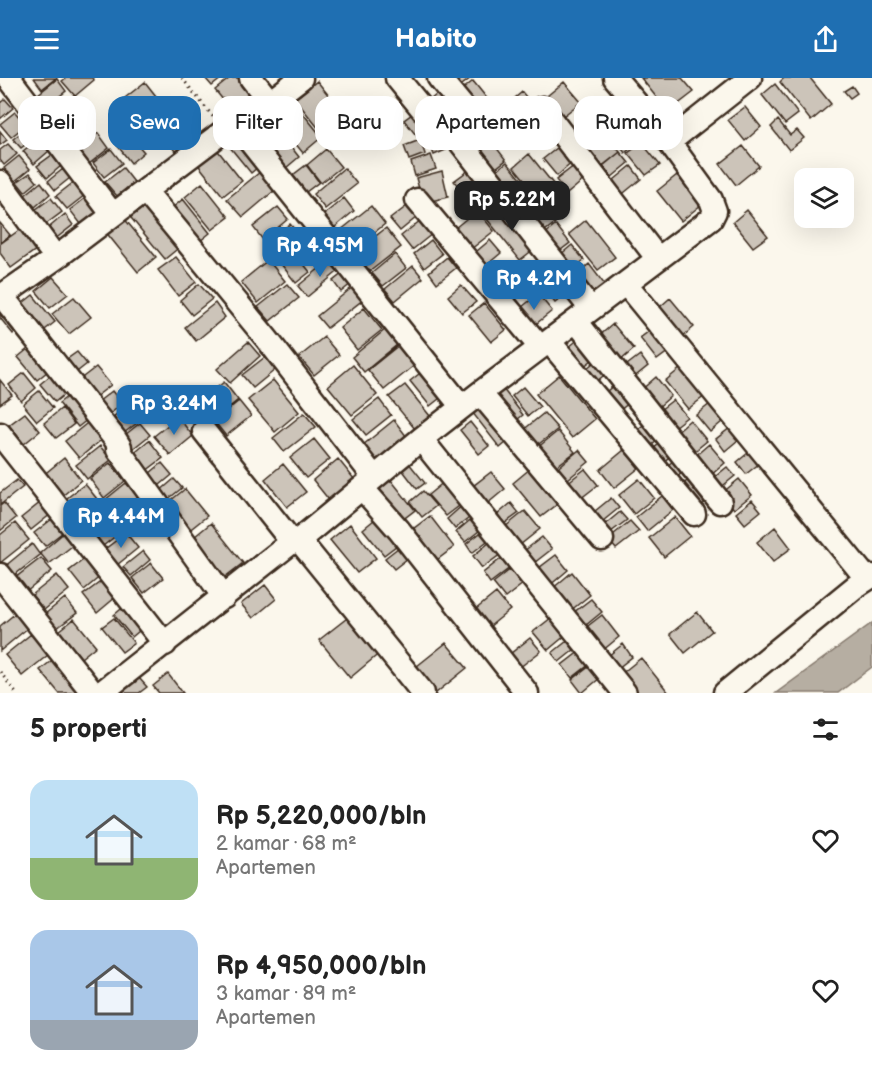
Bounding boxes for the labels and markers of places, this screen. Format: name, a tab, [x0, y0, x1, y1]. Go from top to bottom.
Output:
pin: Rp 5.22M	[450, 181, 574, 232]
pin: Rp 4.95M	[258, 227, 382, 278]
pin: Rp 4.2M	[479, 260, 589, 311]
pin: Rp 3.24M	[112, 385, 236, 436]
pin: Rp 4.44M	[59, 498, 183, 549]

